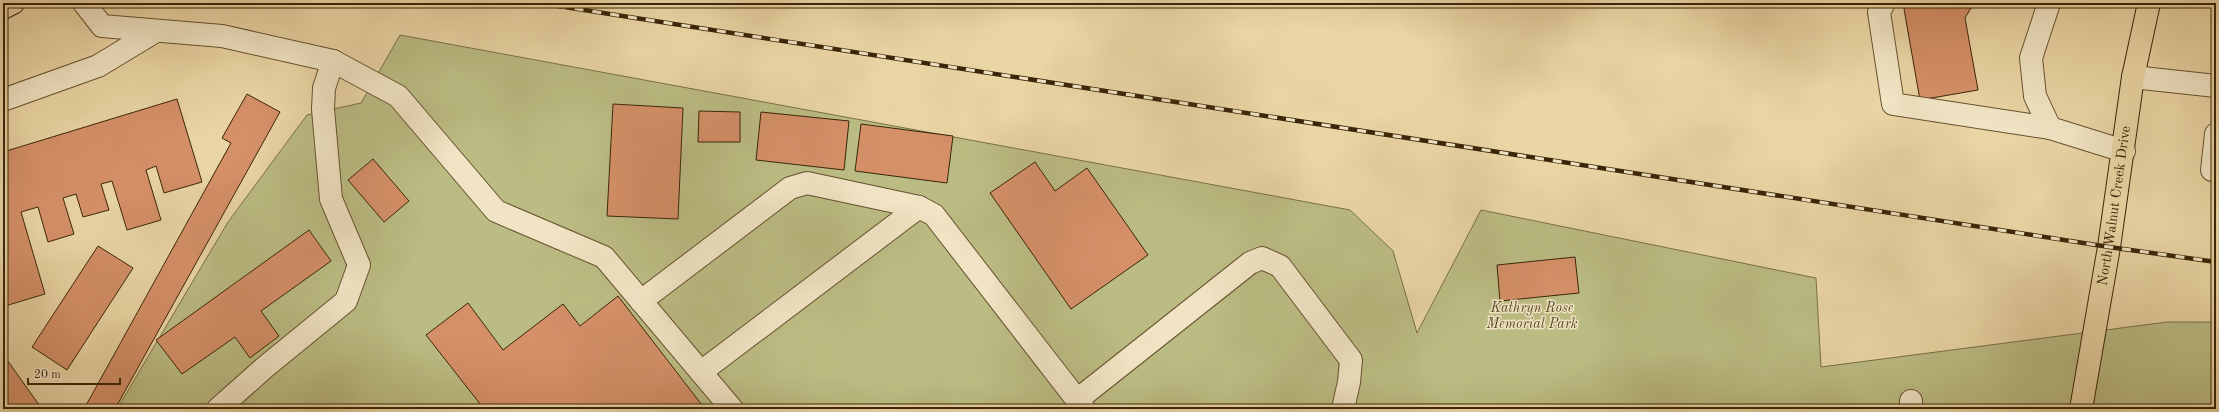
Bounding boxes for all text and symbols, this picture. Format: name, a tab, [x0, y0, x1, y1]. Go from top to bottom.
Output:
street label: North Walnut Creek Drive	[2095, 125, 2133, 287]
park label: Kathryn Rose Memorial Park	[1485, 301, 1578, 331]
scale bar	[28, 360, 120, 386]
text: 20 m	[34, 369, 61, 381]

